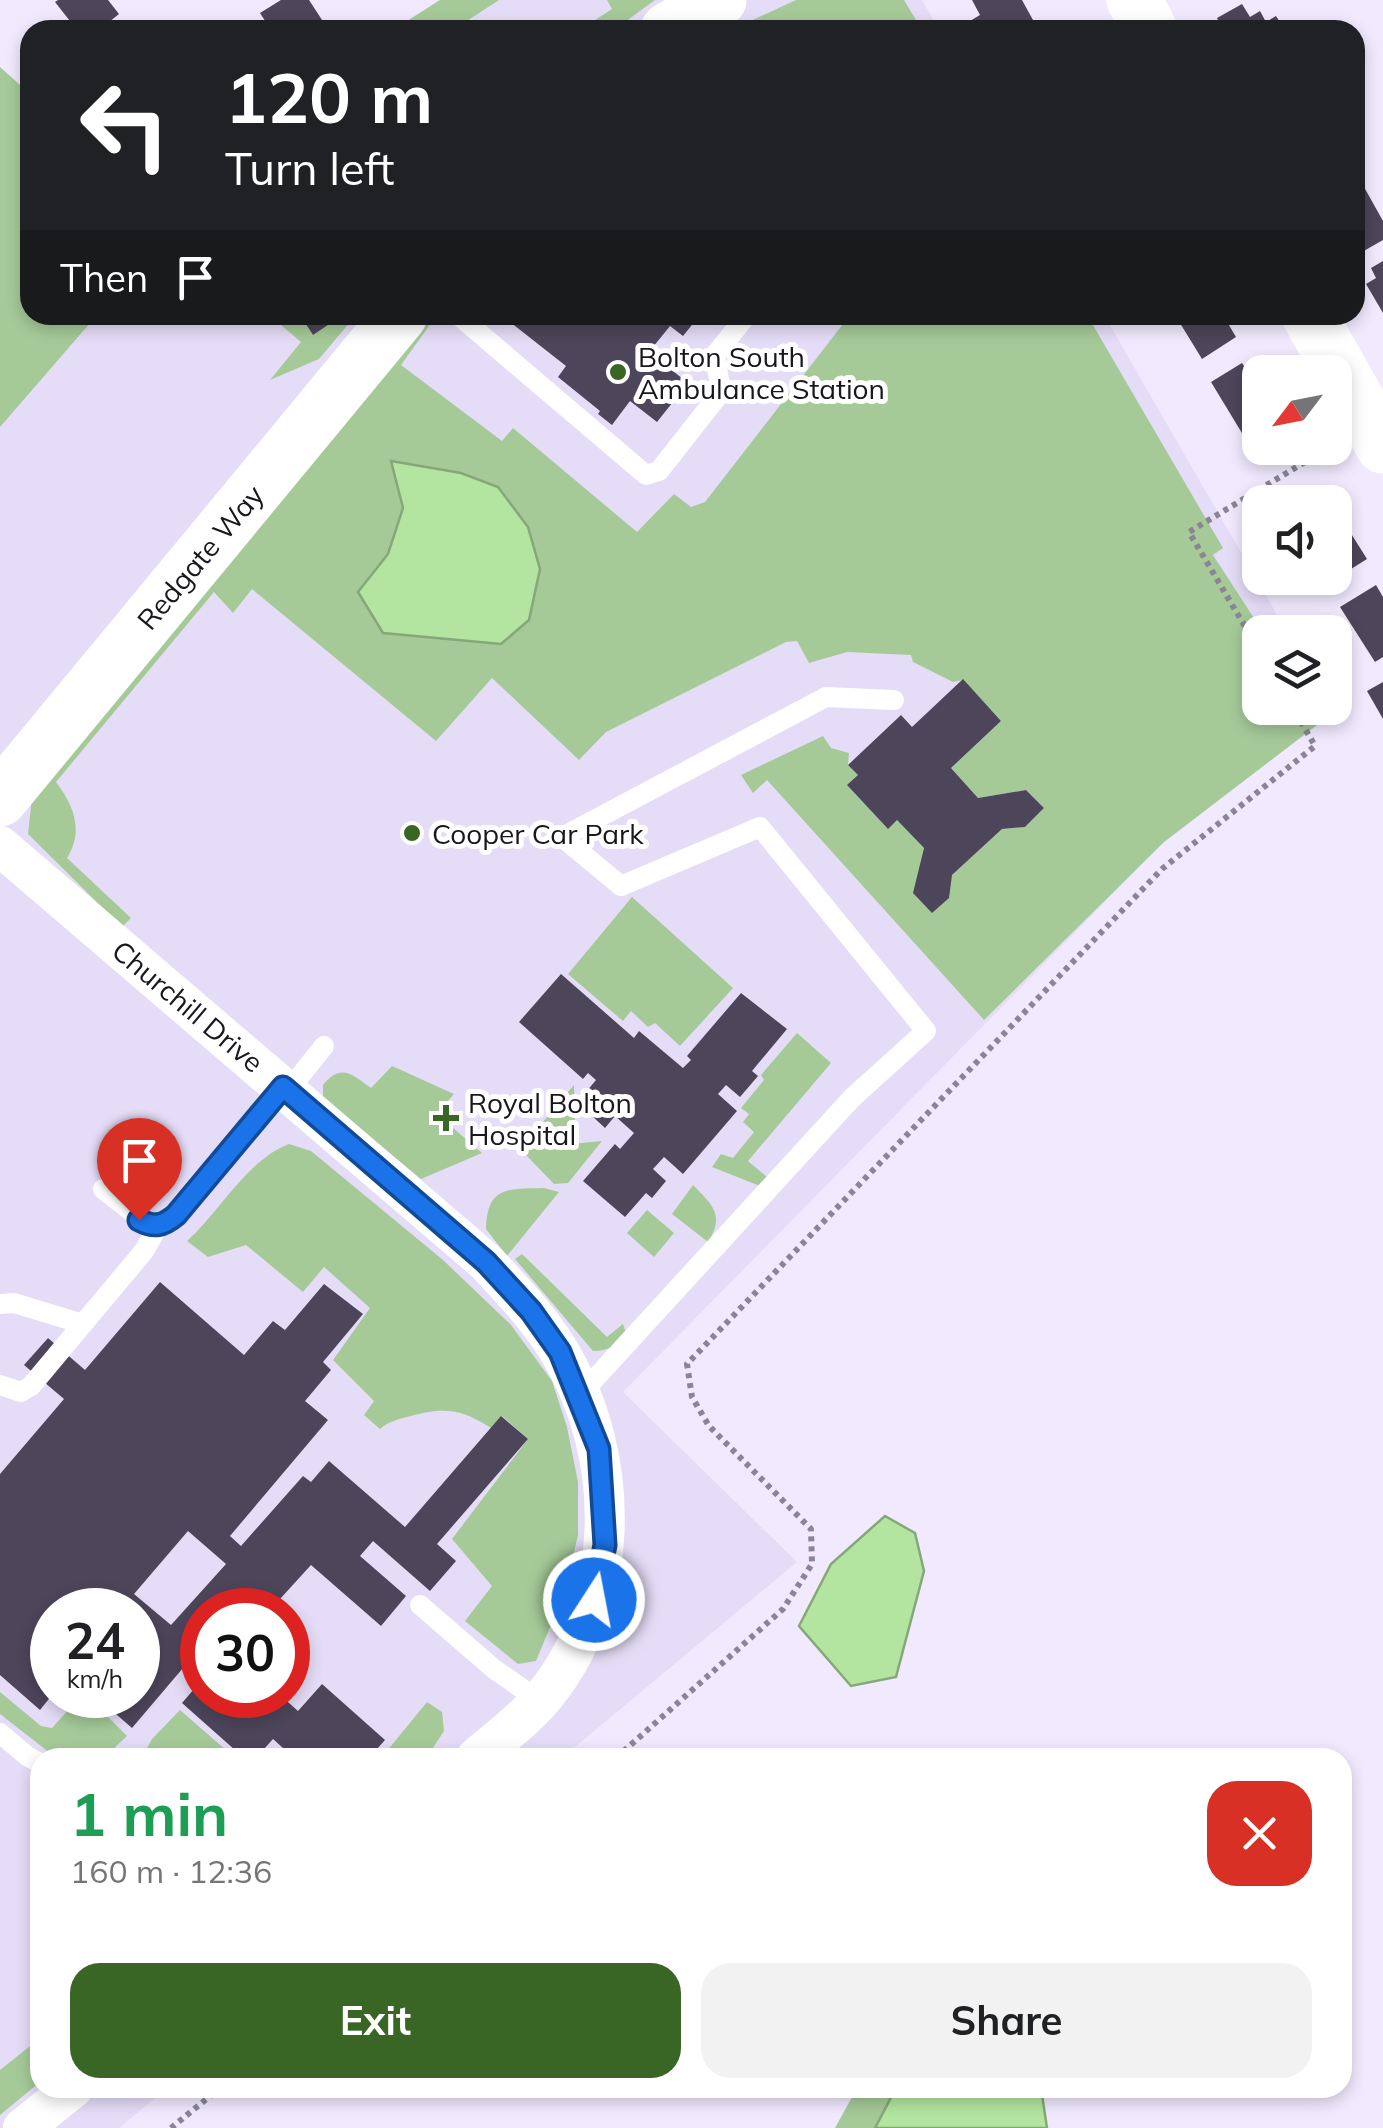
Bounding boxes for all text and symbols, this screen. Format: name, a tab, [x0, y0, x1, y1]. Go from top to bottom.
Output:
text: 120 m	[225, 53, 433, 141]
icon: left	[60, 60, 190, 190]
text: Turn left	[225, 140, 394, 196]
icon: arrive	[168, 250, 223, 305]
text: Then	[60, 254, 148, 302]
place label: Bolton South Ambulance Station	[638, 339, 885, 406]
north arrow	[1242, 355, 1352, 465]
map controls	[1242, 355, 1352, 725]
marker: Bolton South Ambulance Station	[607, 361, 629, 383]
street label: Redgate Way	[129, 477, 271, 636]
button: sound	[1242, 485, 1352, 595]
button: layers	[1242, 615, 1352, 725]
place label: Cooper Car Park	[432, 816, 644, 851]
marker: Cooper Car Park	[401, 822, 423, 844]
street label: Churchill Drive	[105, 933, 271, 1079]
place label: Royal Bolton Hospital	[468, 1085, 632, 1152]
marker: Royal Bolton Hospital	[433, 1105, 459, 1131]
pin	[97, 1118, 182, 1221]
icon: arrive	[112, 1133, 167, 1188]
position arrow	[542, 1548, 646, 1652]
speed limit sign: 30	[180, 1588, 310, 1718]
text: 24	[65, 1609, 125, 1672]
text: km/h	[67, 1663, 123, 1694]
text: 1 min	[70, 1776, 228, 1851]
button: close	[1207, 1781, 1312, 1886]
text: 160 m · 12:36	[70, 1851, 272, 1891]
button: Exit	[70, 1963, 681, 2078]
button: Share	[701, 1963, 1312, 2078]

